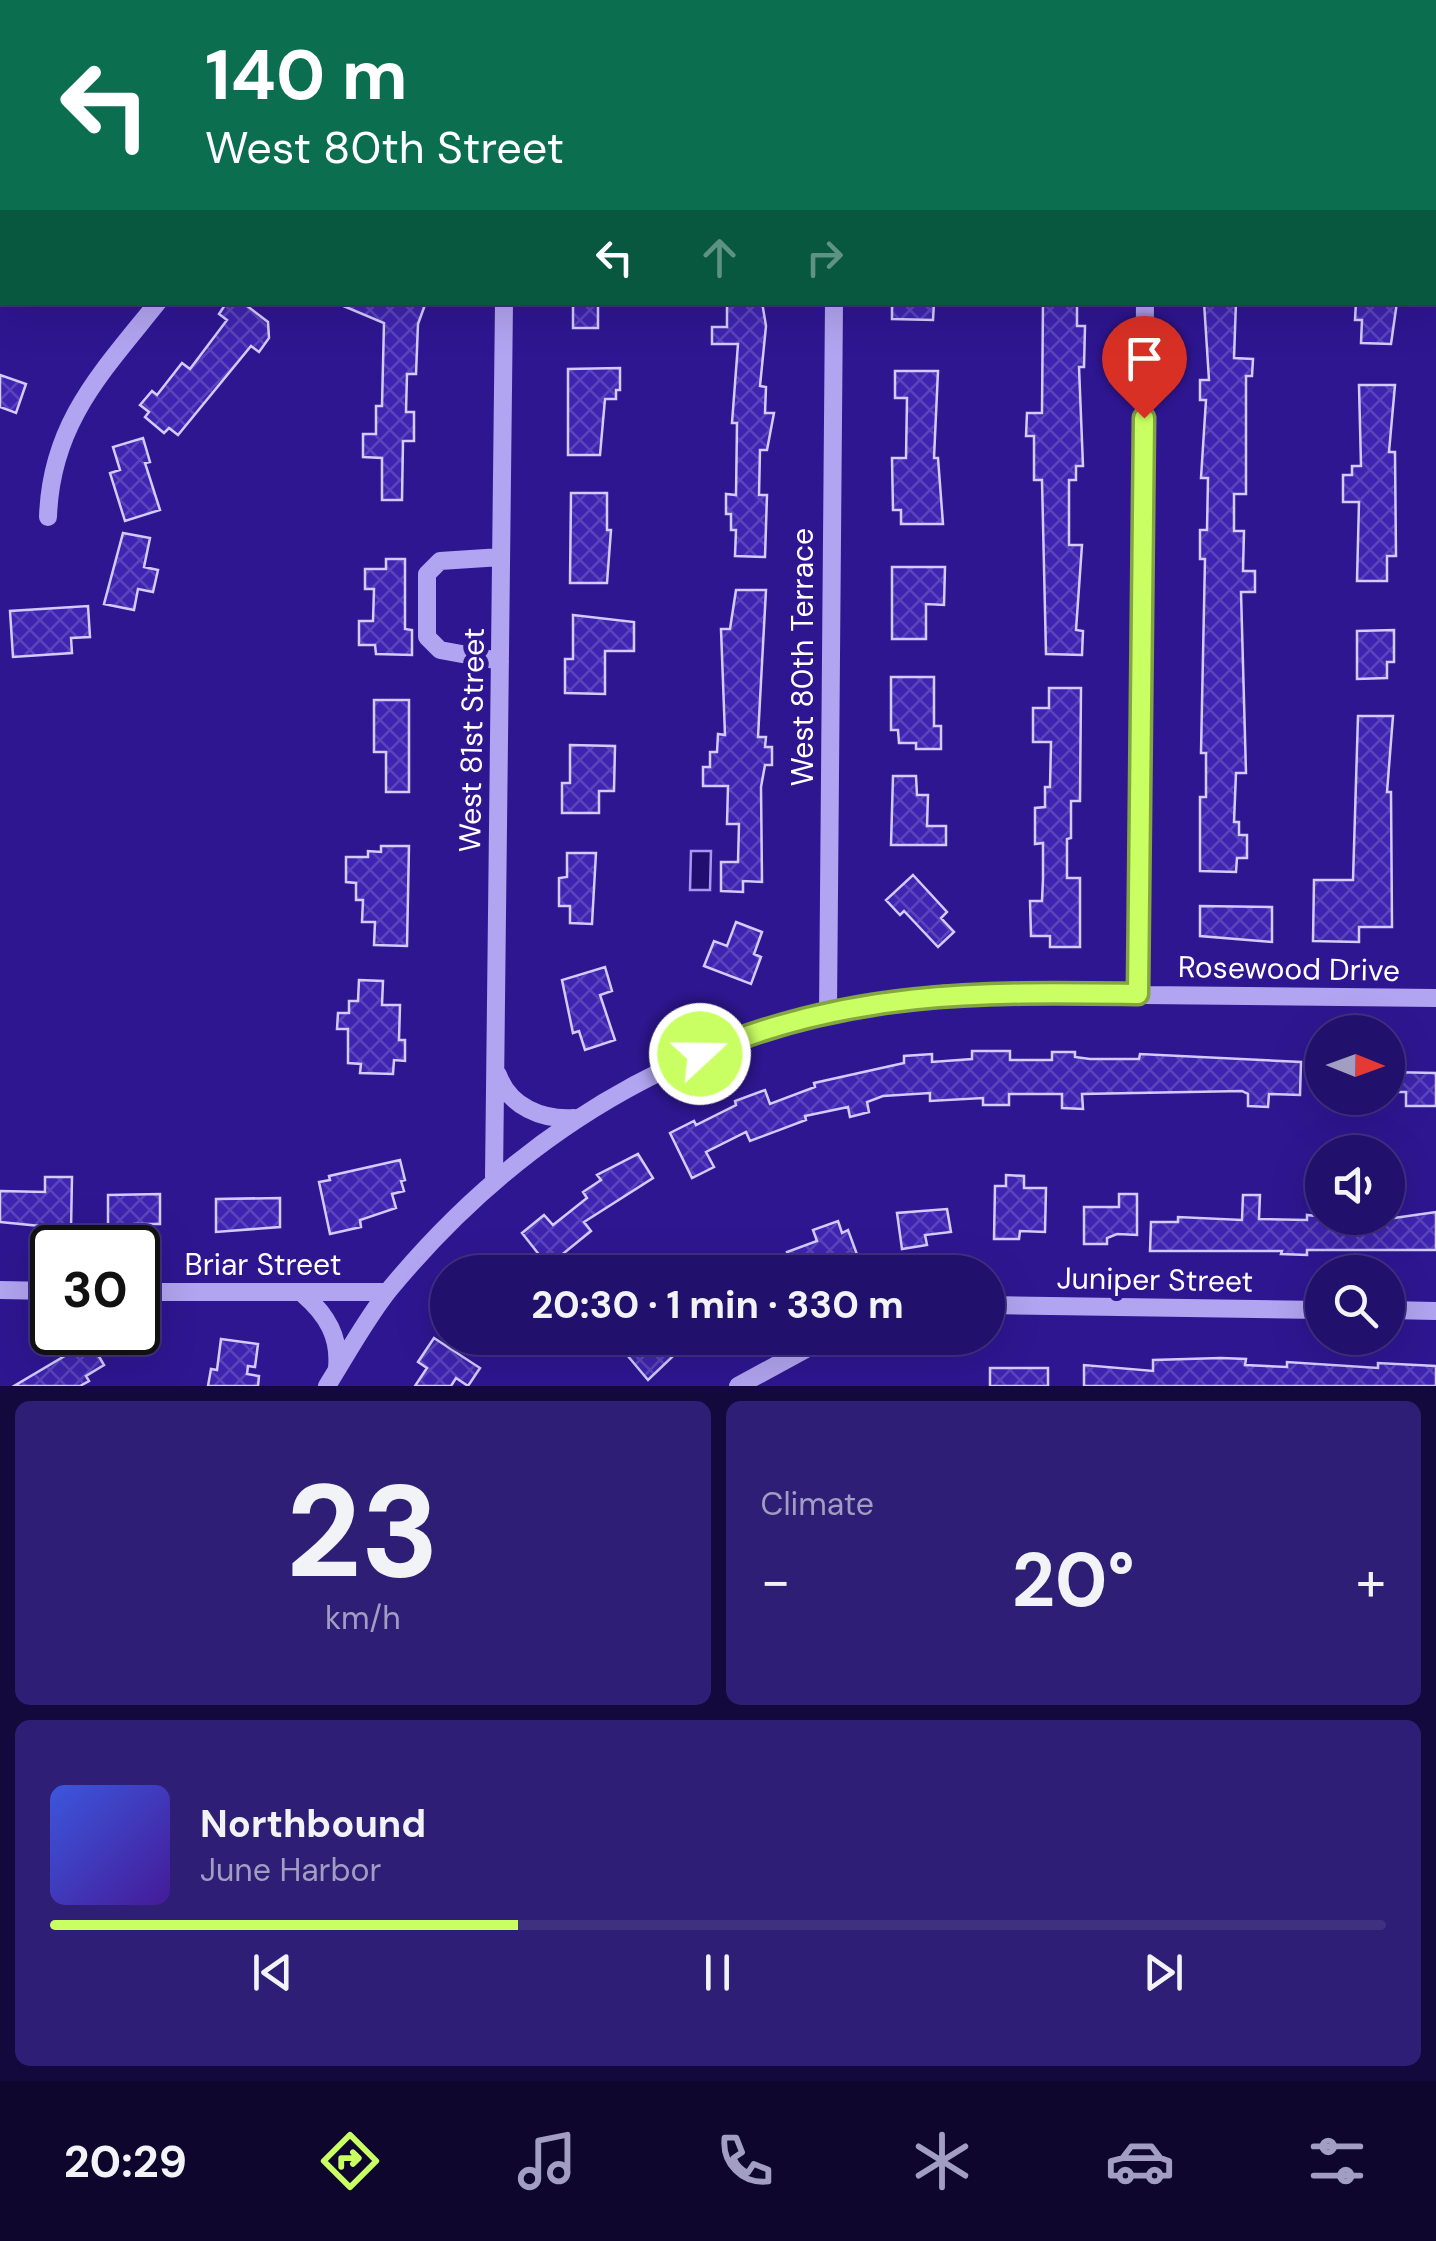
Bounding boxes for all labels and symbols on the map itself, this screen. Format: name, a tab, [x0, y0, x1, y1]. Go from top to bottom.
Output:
pin	[1102, 316, 1187, 419]
street label: West 80th Terrace	[783, 528, 822, 786]
street label: West 81st Street	[450, 627, 493, 853]
street label: Rosewood Drive	[1178, 947, 1400, 990]
position arrow	[648, 1002, 752, 1106]
north arrow	[1305, 1015, 1405, 1115]
speed limit sign: 30	[30, 1225, 160, 1355]
street label: Briar Street	[185, 1245, 341, 1284]
street label: Juniper Street	[1056, 1258, 1254, 1301]

